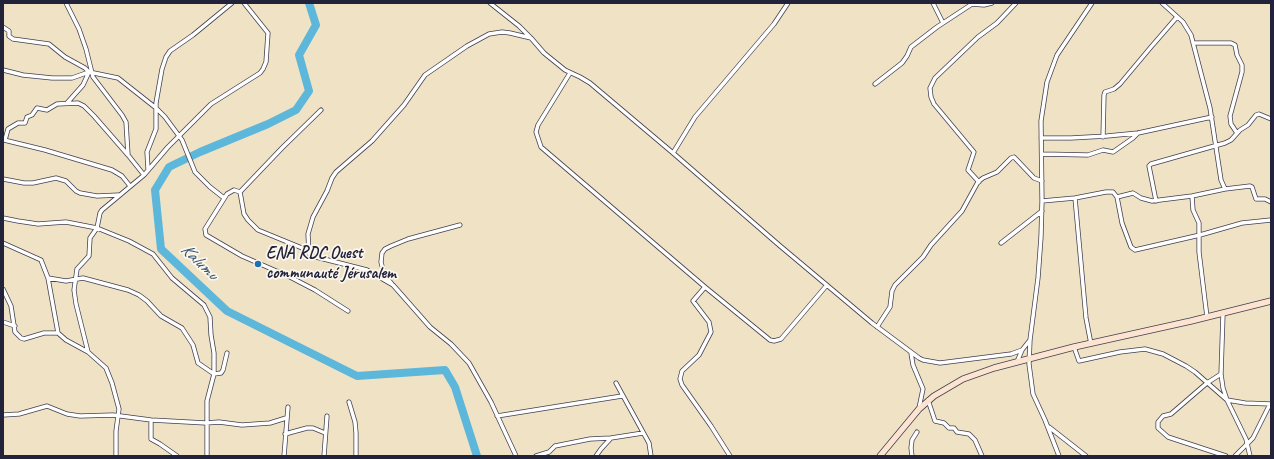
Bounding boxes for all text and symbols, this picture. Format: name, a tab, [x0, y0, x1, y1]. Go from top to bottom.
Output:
water label: Kalumu	[176, 239, 222, 285]
place label: ENA RDC Ouest communauté Jérusalem	[266, 244, 396, 284]
marker: ENA RDC Ouest communauté Jérusalem	[253, 259, 263, 269]

